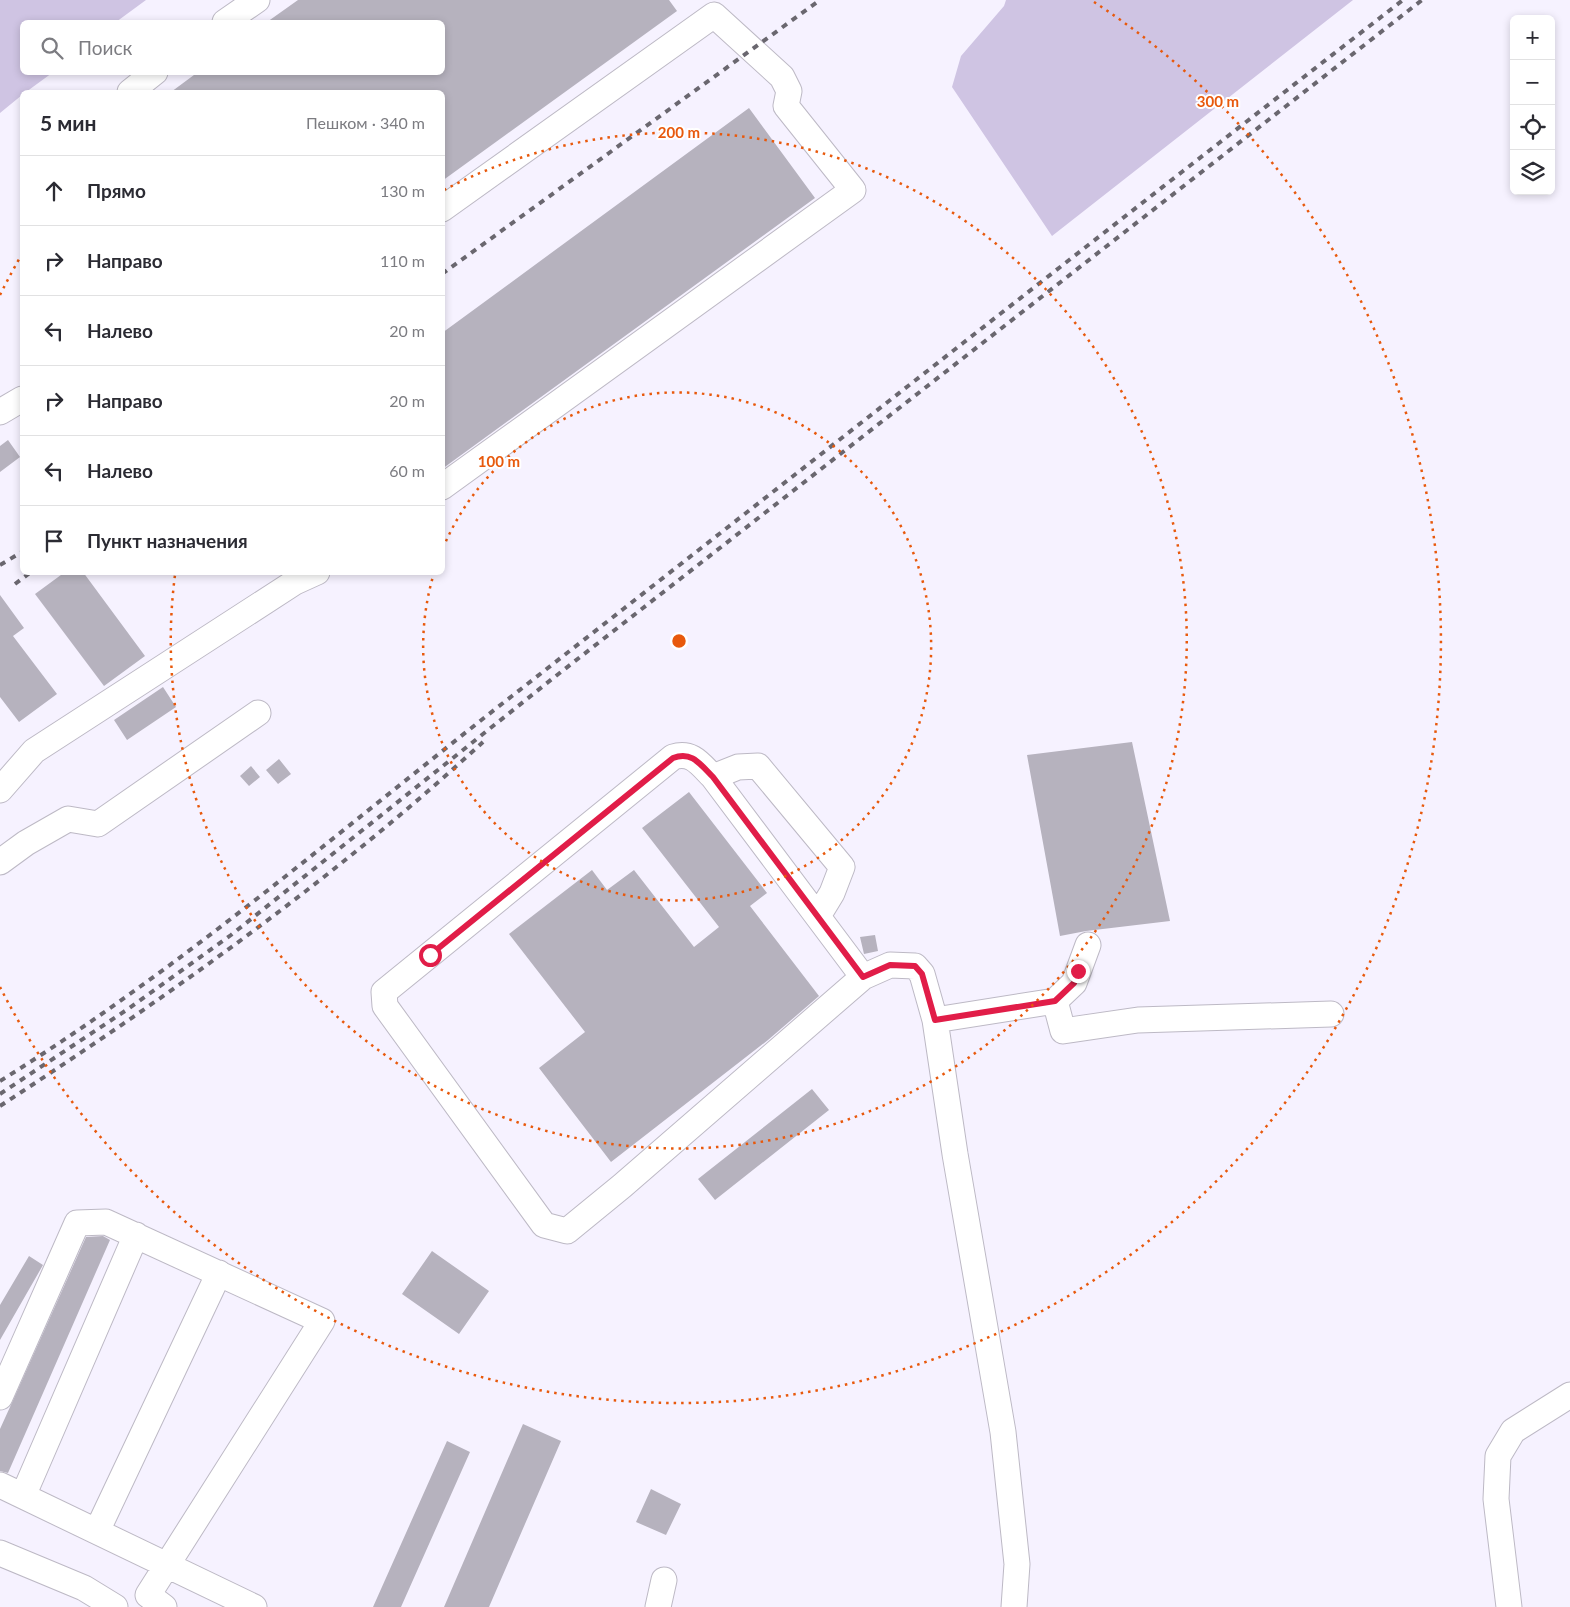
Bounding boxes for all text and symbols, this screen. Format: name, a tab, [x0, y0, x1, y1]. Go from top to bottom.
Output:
map controls	[1510, 15, 1555, 195]
button: +	[1510, 15, 1555, 60]
search box	[20, 20, 445, 75]
icon: search	[38, 34, 66, 62]
text: Поиск	[78, 36, 132, 59]
button: −	[1510, 60, 1555, 105]
text: 300 m	[1197, 92, 1239, 110]
button: locate	[1510, 105, 1555, 150]
text: 5 мин	[40, 110, 97, 135]
text: Пешком · 340 m	[306, 113, 425, 132]
text: 200 m	[658, 123, 700, 141]
button: layers	[1510, 150, 1555, 195]
icon: ahead	[40, 177, 68, 205]
text: Прямо	[87, 179, 146, 202]
text: 130 m	[380, 181, 425, 200]
icon: right	[40, 247, 68, 275]
text: Направо	[87, 249, 163, 272]
text: 110 m	[380, 251, 425, 270]
icon: left	[40, 317, 68, 345]
text: Налево	[87, 319, 153, 342]
text: 20 m	[389, 321, 425, 340]
icon: right	[40, 387, 68, 415]
text: Направо	[87, 389, 163, 412]
text: 20 m	[389, 391, 425, 410]
text: 100 m	[478, 452, 520, 470]
icon: left	[40, 457, 68, 485]
text: Налево	[87, 459, 153, 482]
text: 60 m	[389, 461, 425, 480]
icon: arrive	[40, 527, 68, 555]
text: Пункт назначения	[87, 529, 248, 552]
centre of rings	[670, 632, 688, 650]
route start	[419, 944, 442, 967]
route end	[1067, 960, 1090, 983]

